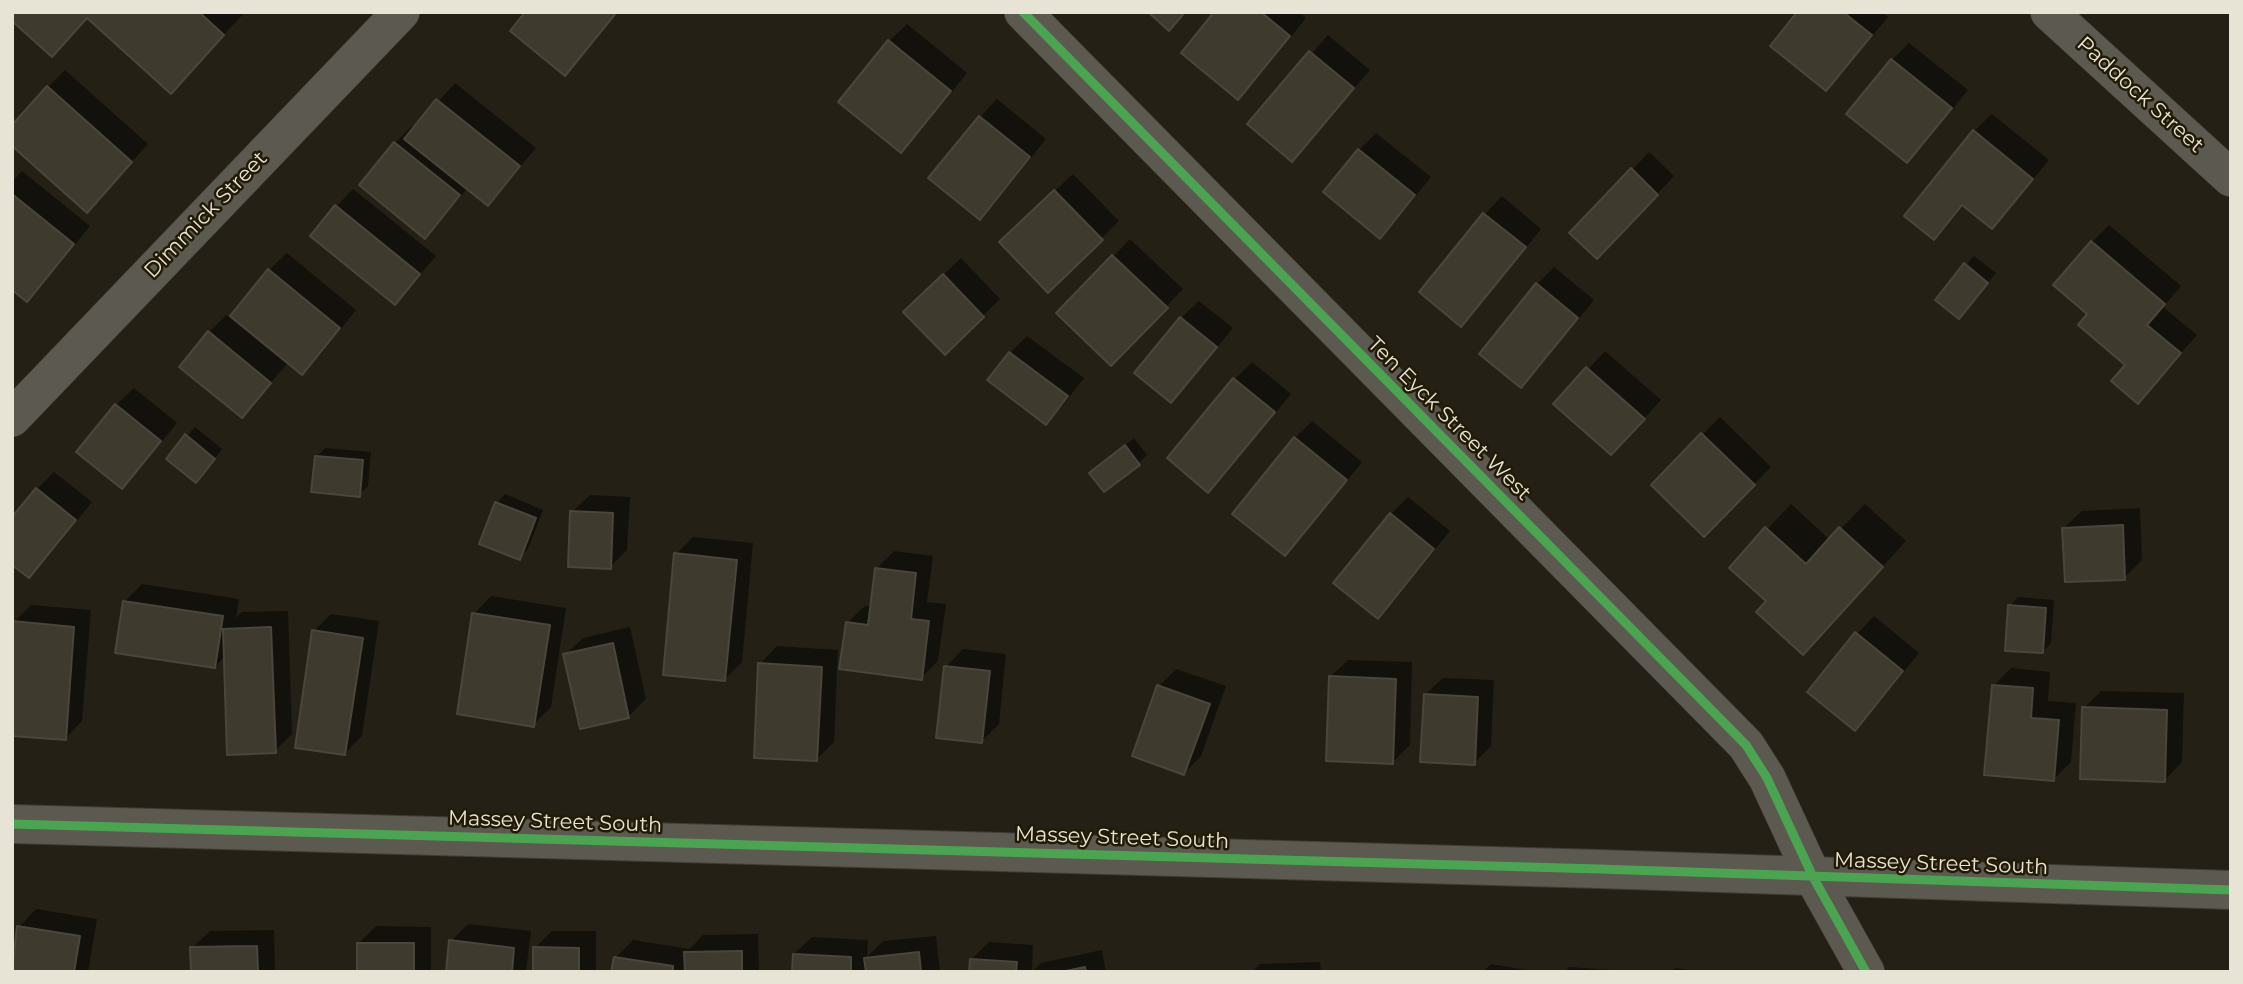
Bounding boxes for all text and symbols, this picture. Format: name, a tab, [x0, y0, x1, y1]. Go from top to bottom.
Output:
street label: Paddock Street	[2071, 31, 2209, 159]
street label: Dimmick Street	[139, 146, 273, 284]
street label: Ten Eyck Street West	[1362, 332, 1536, 506]
street label: Massey Street South	[447, 806, 663, 838]
street label: Massey Street South	[1014, 822, 1230, 854]
street label: Massey Street South	[1833, 848, 2049, 880]

